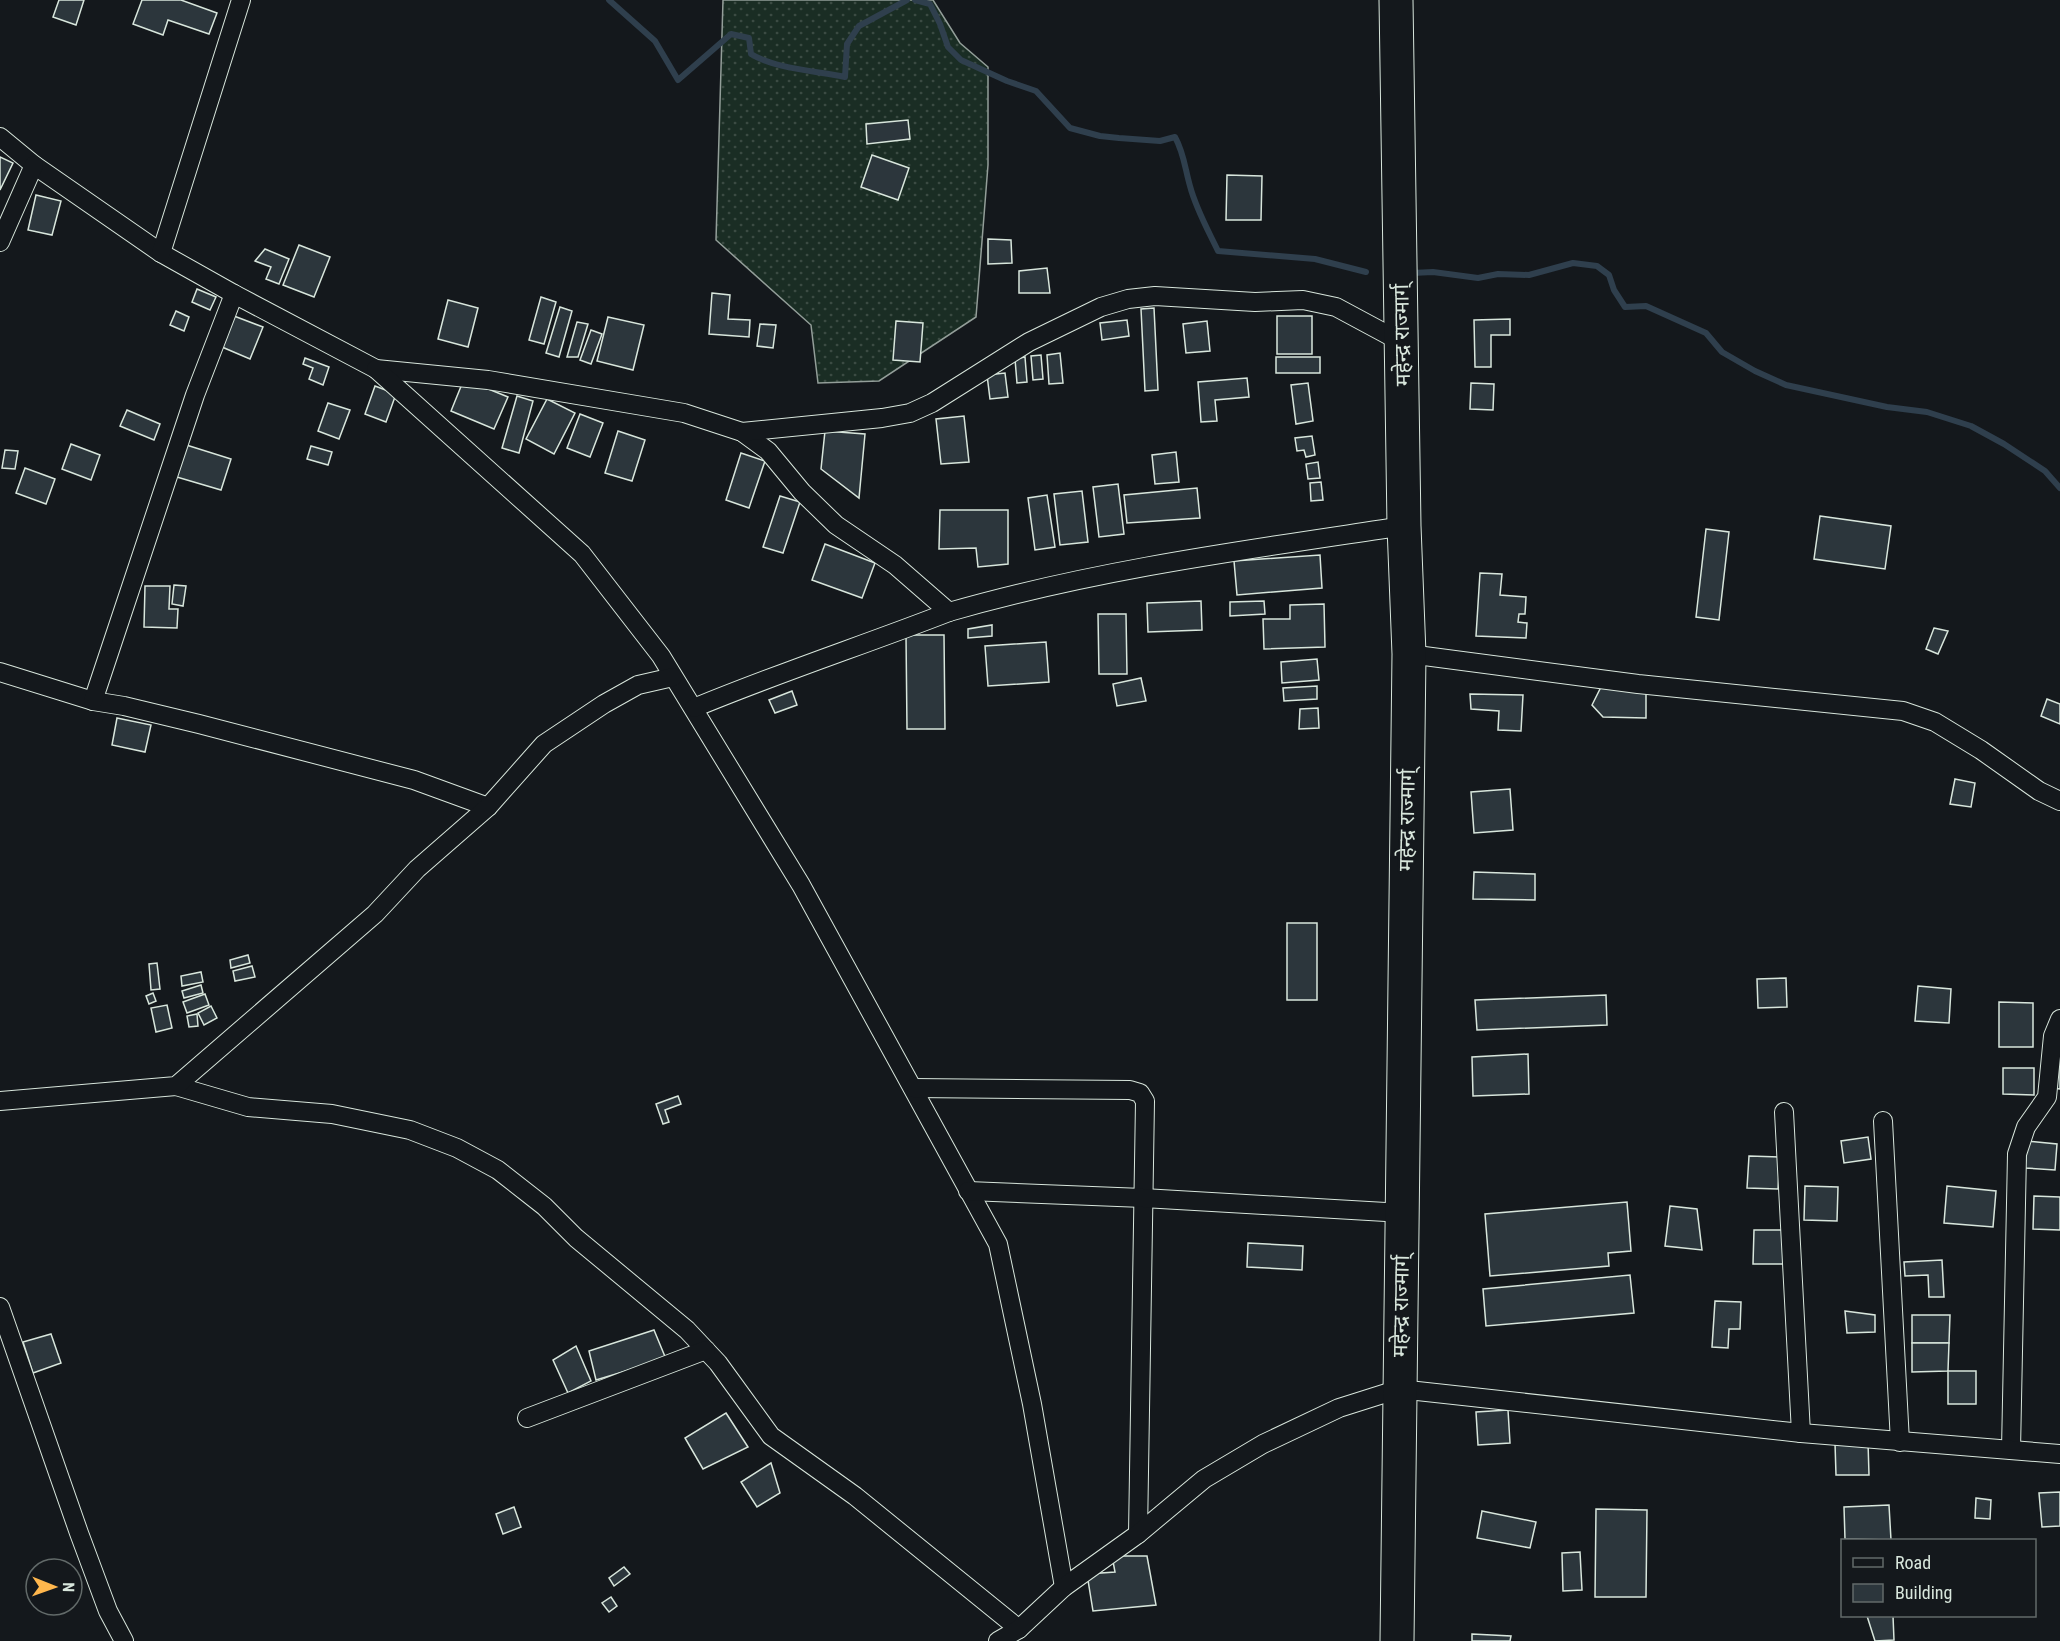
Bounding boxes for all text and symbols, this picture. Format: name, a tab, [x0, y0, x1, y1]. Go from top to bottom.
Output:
street label: महेन्द्र राज्मार्ग्	[1389, 281, 1416, 386]
street label: महेन्द्र राज्मार्ग्	[1394, 766, 1421, 871]
street label: महेन्द्र राज्मार्ग्	[1388, 1252, 1415, 1357]
legend	[1841, 1539, 2036, 1617]
text: Road	[1895, 1552, 1931, 1573]
north arrow	[24, 1557, 84, 1617]
text: N	[59, 1582, 78, 1592]
text: Building	[1895, 1582, 1952, 1603]

